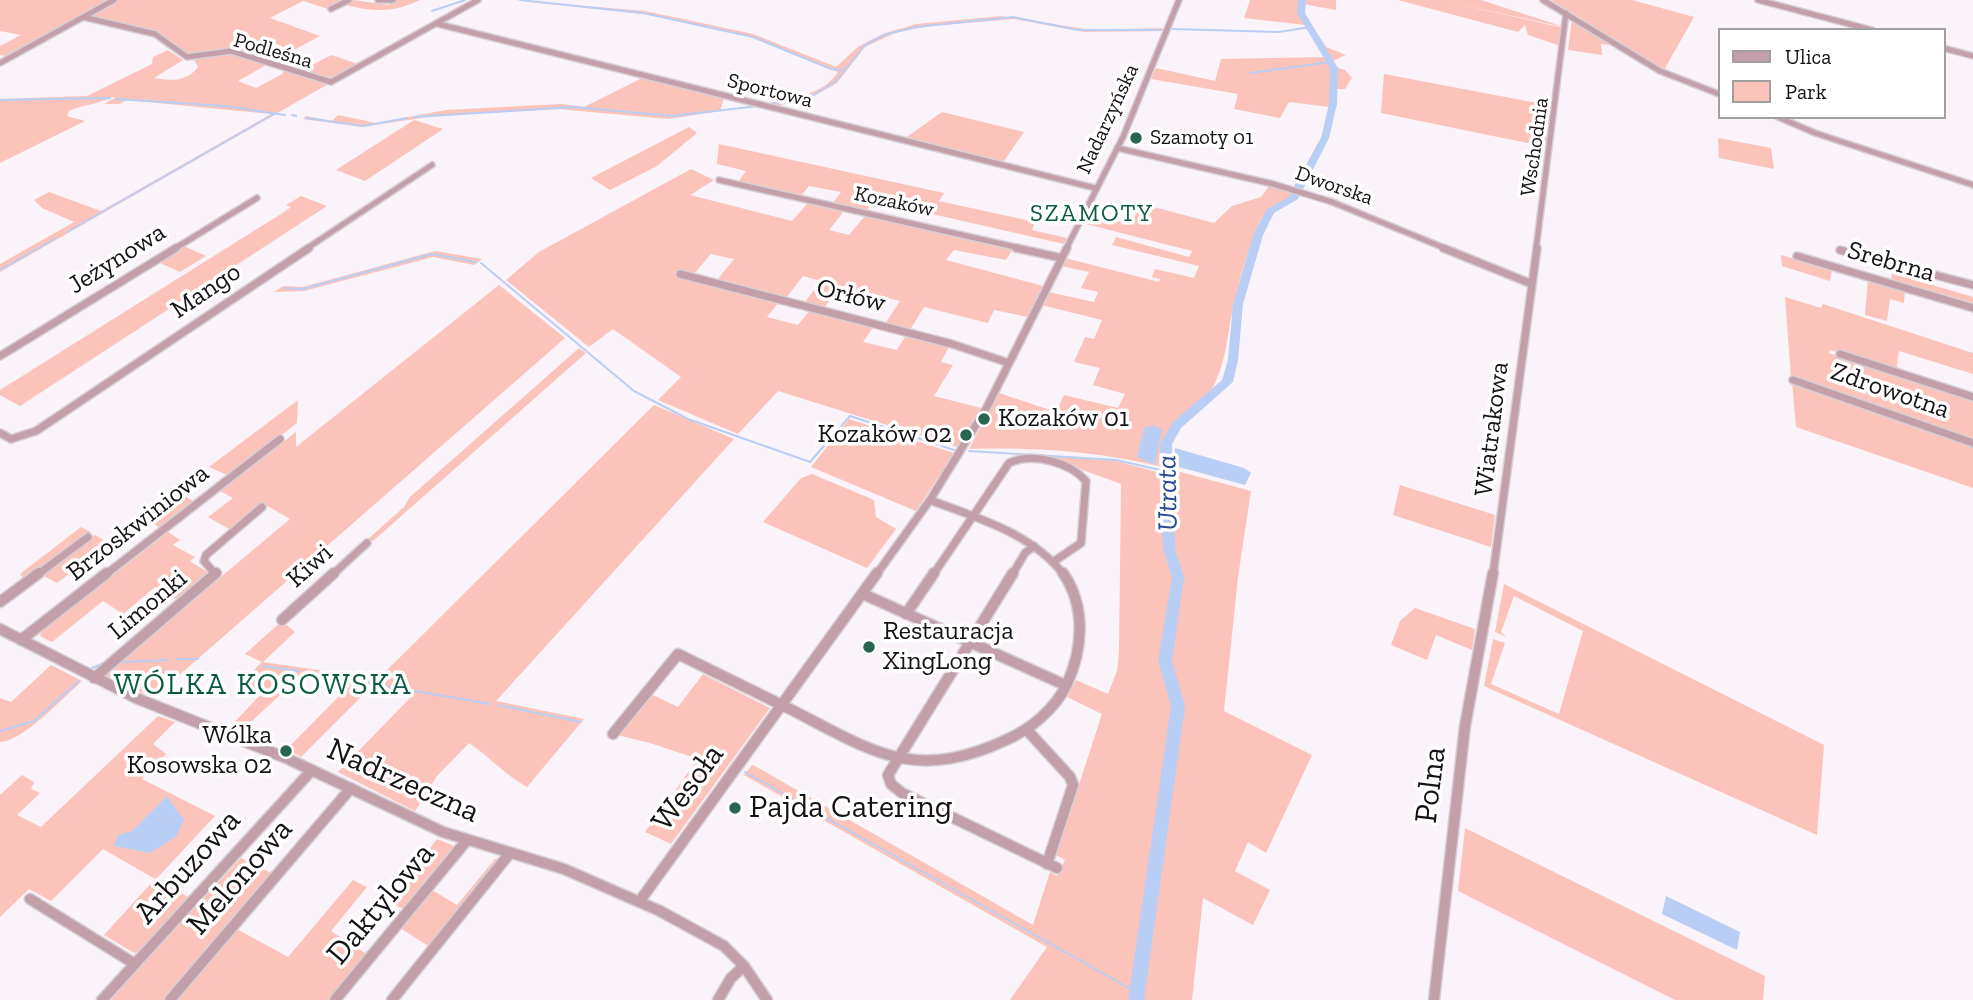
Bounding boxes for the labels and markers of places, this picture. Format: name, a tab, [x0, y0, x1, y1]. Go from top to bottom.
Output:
place label: Szamoty 01	[1150, 125, 1253, 151]
marker: Szamoty 01	[1128, 130, 1144, 146]
place label: Kozaków 01	[998, 403, 1129, 435]
marker: Kozaków 01	[976, 411, 992, 427]
place label: Kozaków 02	[818, 419, 952, 451]
marker: Kozaków 02	[958, 427, 974, 443]
place label: Restauracja XingLong	[883, 616, 1014, 678]
marker: Restauracja XingLong	[861, 639, 877, 655]
place label: Wólka Kosowska 02	[127, 720, 272, 782]
marker: Wólka Kosowska 02	[278, 743, 294, 759]
place label: Pajda Catering	[749, 789, 952, 827]
marker: Pajda Catering	[727, 800, 743, 816]

